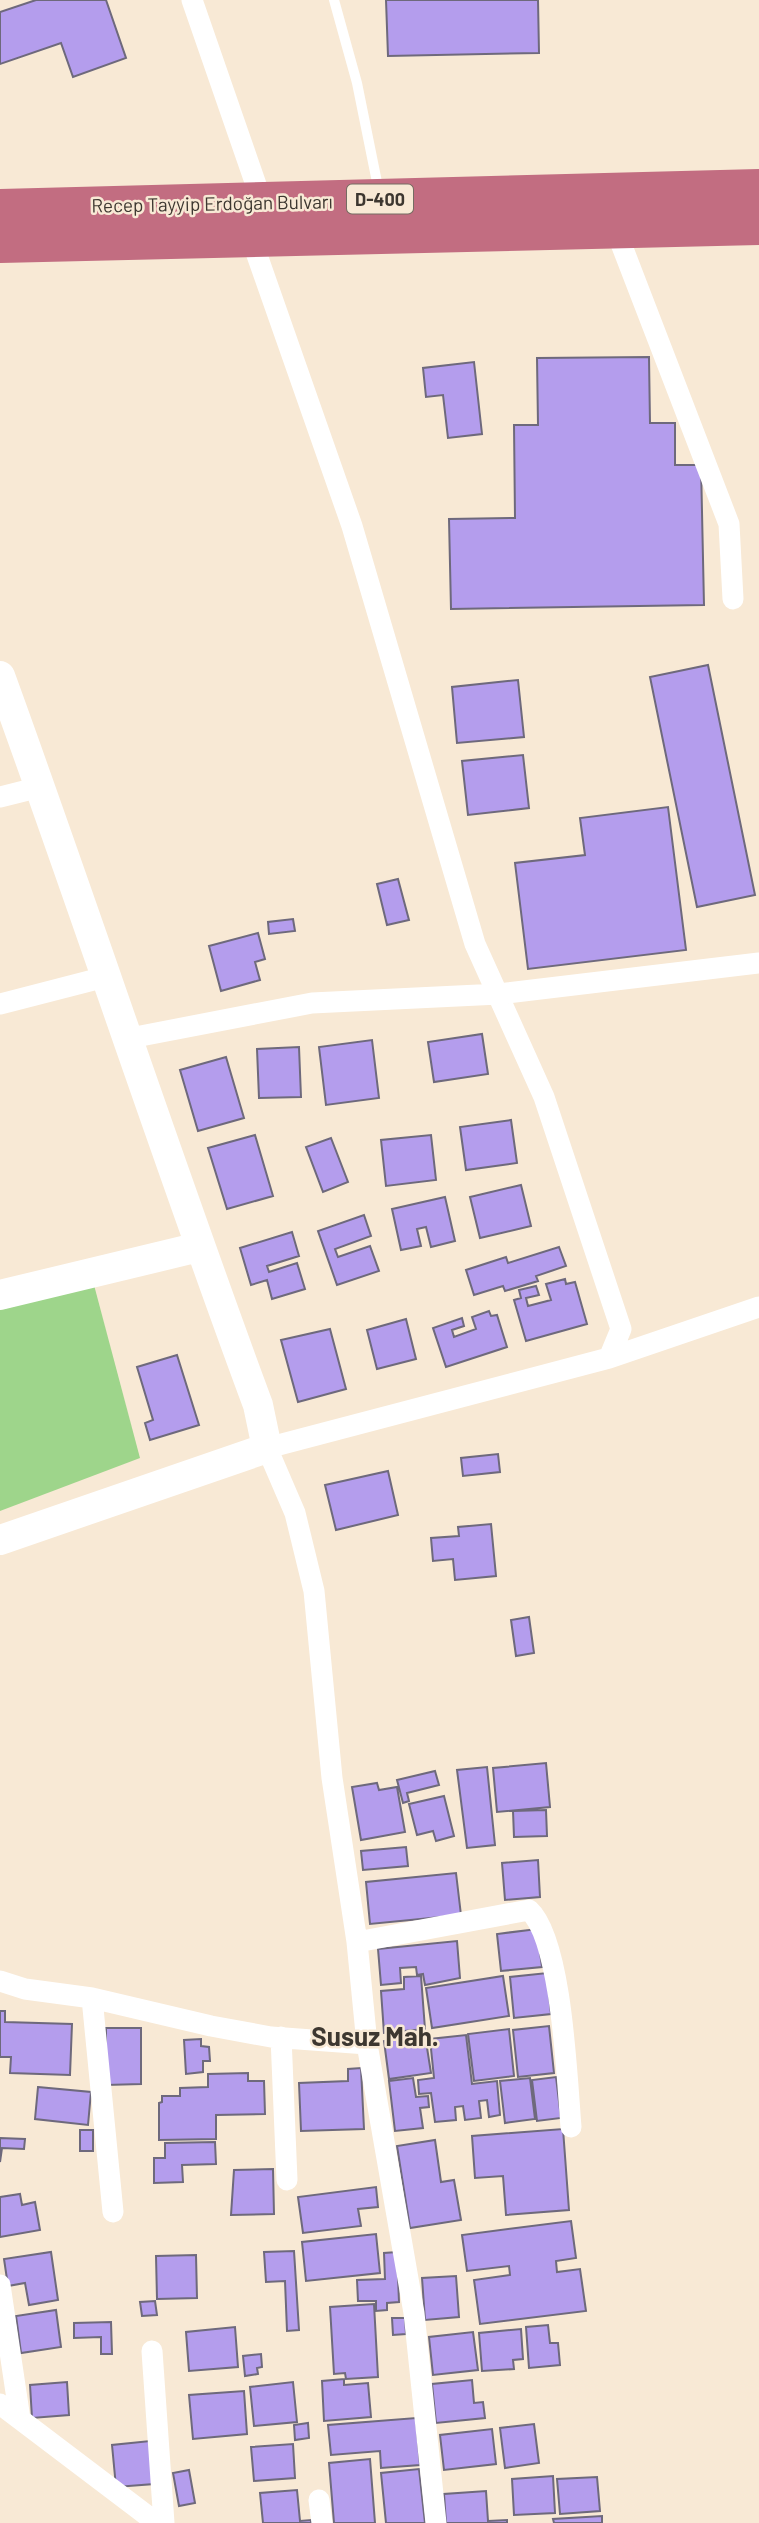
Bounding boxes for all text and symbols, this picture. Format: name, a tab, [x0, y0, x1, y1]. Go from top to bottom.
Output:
road number: D-400	[347, 184, 413, 214]
street label: Recep Tayyip Erdoğan Bulvarı	[91, 189, 333, 217]
district label: Susuz Mah.	[311, 2020, 439, 2051]

